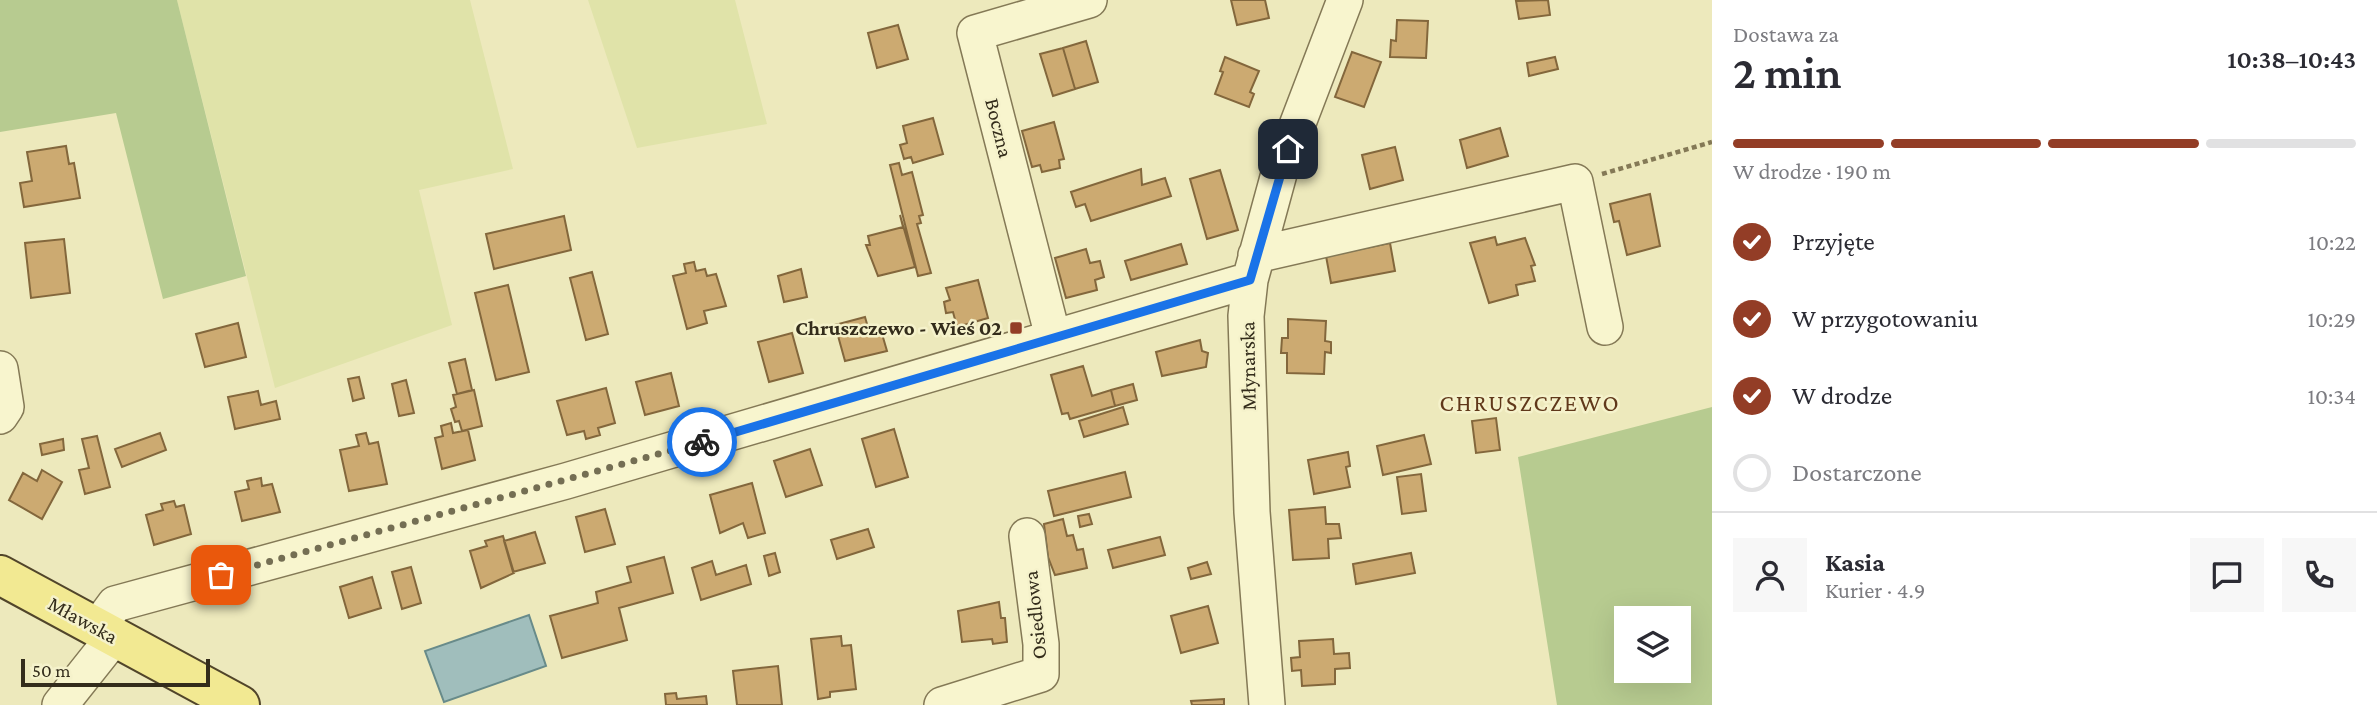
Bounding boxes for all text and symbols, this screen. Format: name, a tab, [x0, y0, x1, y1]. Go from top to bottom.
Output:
text: Dostawa za	[1733, 21, 1839, 47]
text: 10:38–10:43	[2227, 45, 2356, 74]
text: 2 min	[1733, 47, 1841, 98]
street label: Boczna	[980, 96, 1018, 161]
pin	[1258, 119, 1318, 179]
icon: home	[1269, 130, 1307, 168]
text: W drodze · 190 m	[1733, 158, 1891, 184]
icon: check	[1733, 223, 1771, 261]
text: Przyjęte	[1792, 227, 1875, 256]
text: 10:22	[2308, 229, 2356, 255]
icon: check	[1733, 300, 1771, 338]
text: W przygotowaniu	[1792, 304, 1978, 333]
text: 10:29	[2307, 306, 2356, 332]
place label: Chruszczewo - Wieś 02	[795, 316, 1002, 340]
marker: Chruszczewo - Wieś 02	[1008, 320, 1024, 336]
street label: Młynarska	[1235, 321, 1261, 411]
icon: check	[1733, 377, 1771, 415]
text: W drodze	[1792, 381, 1892, 410]
text: 10:34	[2307, 383, 2356, 409]
district label: CHRUSZCZEWO	[1440, 389, 1621, 416]
courier	[667, 407, 737, 477]
icon: bike	[683, 423, 721, 461]
text: Dostarczone	[1792, 458, 1922, 487]
button: person	[1733, 538, 1807, 612]
button: chat	[2190, 538, 2264, 612]
button: phone	[2282, 538, 2356, 612]
pin	[191, 545, 251, 605]
text: Kasia	[1825, 548, 1885, 577]
icon: bag	[202, 556, 240, 594]
street label: Osiedlowa	[1018, 569, 1052, 661]
text: Kurier · 4.9	[1825, 577, 1925, 603]
street label: Mławska	[44, 591, 122, 649]
map controls	[1614, 606, 1691, 683]
button: layers	[1614, 606, 1691, 683]
scale bar	[21, 656, 210, 688]
text: 50 m	[32, 660, 71, 681]

